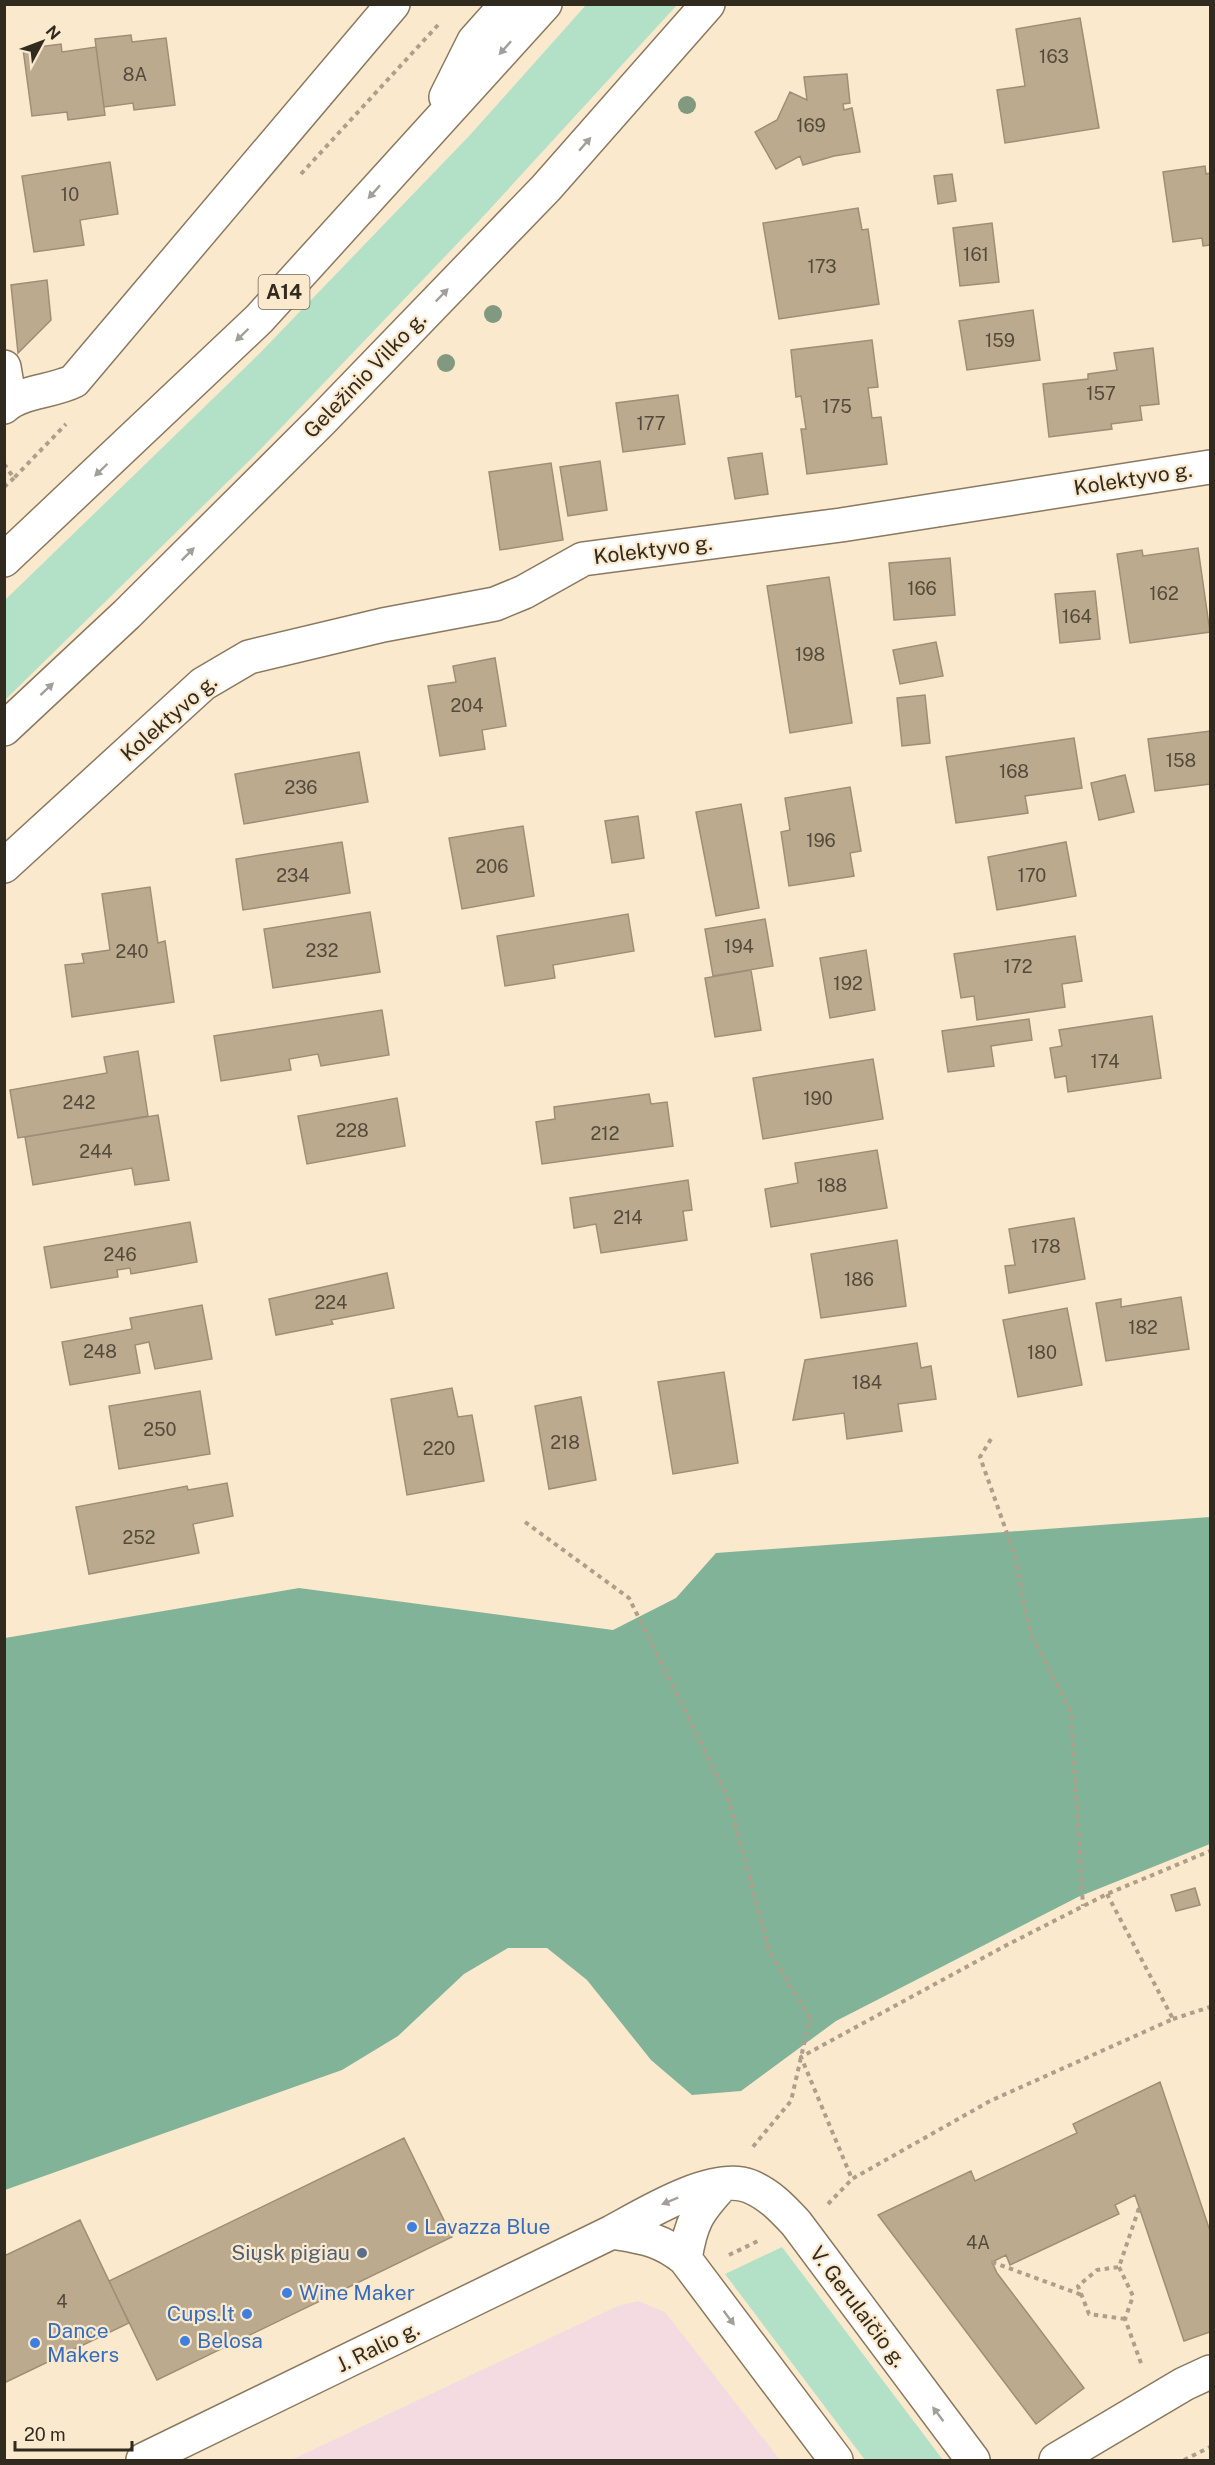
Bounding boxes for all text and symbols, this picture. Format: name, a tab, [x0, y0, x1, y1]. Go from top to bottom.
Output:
north arrow	[12, 12, 72, 72]
text: N	[42, 22, 64, 43]
one-way arrow	[499, 41, 513, 55]
house number: 163	[1039, 46, 1069, 67]
house number: 8A	[123, 64, 147, 85]
house number: 169	[796, 115, 826, 136]
one-way arrow	[578, 137, 591, 152]
house number: 10	[61, 184, 79, 205]
one-way arrow	[368, 184, 381, 199]
house number: 161	[963, 244, 989, 265]
house number: 173	[807, 256, 837, 277]
road number: A14	[258, 275, 310, 309]
one-way arrow	[435, 289, 449, 303]
street label: Geležinio Vilko g.	[298, 306, 431, 443]
one-way arrow	[236, 328, 250, 342]
house number: 159	[985, 330, 1015, 351]
house number: 157	[1086, 383, 1116, 404]
house number: 175	[822, 396, 852, 417]
house number: 177	[636, 413, 666, 434]
street label: Kolektyvo g.	[1072, 457, 1194, 500]
one-way arrow	[94, 463, 109, 477]
street label: Kolektyvo g.	[592, 530, 714, 569]
one-way arrow	[180, 547, 194, 561]
house number: 166	[907, 578, 937, 599]
house number: 162	[1149, 583, 1179, 604]
house number: 164	[1062, 606, 1092, 627]
house number: 198	[795, 644, 825, 665]
street label: Kolektyvo g.	[115, 669, 222, 766]
one-way arrow	[40, 682, 55, 696]
house number: 204	[450, 695, 484, 716]
house number: 158	[1166, 750, 1196, 771]
house number: 168	[999, 761, 1029, 782]
house number: 236	[284, 777, 318, 798]
house number: 196	[806, 830, 836, 851]
house number: 206	[476, 856, 508, 877]
house number: 234	[276, 865, 310, 886]
house number: 170	[1018, 865, 1046, 886]
house number: 194	[724, 936, 754, 957]
house number: 232	[306, 940, 338, 961]
house number: 240	[115, 941, 149, 962]
house number: 172	[1004, 956, 1032, 977]
house number: 192	[833, 973, 863, 994]
house number: 174	[1091, 1051, 1119, 1072]
house number: 190	[803, 1088, 833, 1109]
house number: 242	[63, 1092, 95, 1113]
house number: 228	[335, 1120, 369, 1141]
house number: 212	[591, 1123, 619, 1144]
house number: 244	[79, 1141, 113, 1162]
house number: 188	[817, 1175, 847, 1196]
house number: 214	[613, 1207, 643, 1228]
house number: 178	[1031, 1236, 1061, 1257]
house number: 246	[103, 1244, 137, 1265]
house number: 186	[844, 1269, 874, 1290]
house number: 224	[315, 1292, 347, 1313]
house number: 182	[1128, 1317, 1158, 1338]
house number: 248	[83, 1341, 117, 1362]
house number: 180	[1027, 1342, 1057, 1363]
house number: 184	[852, 1372, 882, 1393]
house number: 250	[143, 1419, 177, 1440]
house number: 218	[550, 1432, 580, 1453]
house number: 220	[423, 1438, 455, 1459]
house number: 252	[123, 1527, 156, 1548]
one-way arrow	[661, 2197, 679, 2206]
place label: Lavazza Blue	[424, 2214, 550, 2239]
marker: Lavazza Blue	[405, 2220, 419, 2234]
house number: 4A	[966, 2232, 990, 2253]
place label: Siųsk pigiau	[231, 2240, 350, 2265]
street label: V. Gerulaičio g.	[805, 2241, 912, 2372]
marker: Siųsk pigiau	[355, 2246, 369, 2260]
place label: Wine Maker	[299, 2280, 415, 2305]
marker: Wine Maker	[280, 2286, 294, 2300]
house number: 4	[56, 2291, 68, 2312]
place label: Cups.lt	[167, 2301, 235, 2326]
marker: Cups.lt	[240, 2307, 254, 2321]
one-way arrow	[723, 2311, 735, 2326]
street label: J. Ralio g.	[332, 2316, 423, 2377]
place label: Dance Makers	[47, 2318, 119, 2367]
place label: Belosa	[197, 2328, 263, 2353]
marker: Belosa	[178, 2334, 192, 2348]
marker: Dance Makers	[28, 2336, 42, 2350]
one-way arrow	[933, 2406, 945, 2421]
scale bar	[15, 2414, 132, 2452]
text: 20 m	[24, 2424, 66, 2445]

